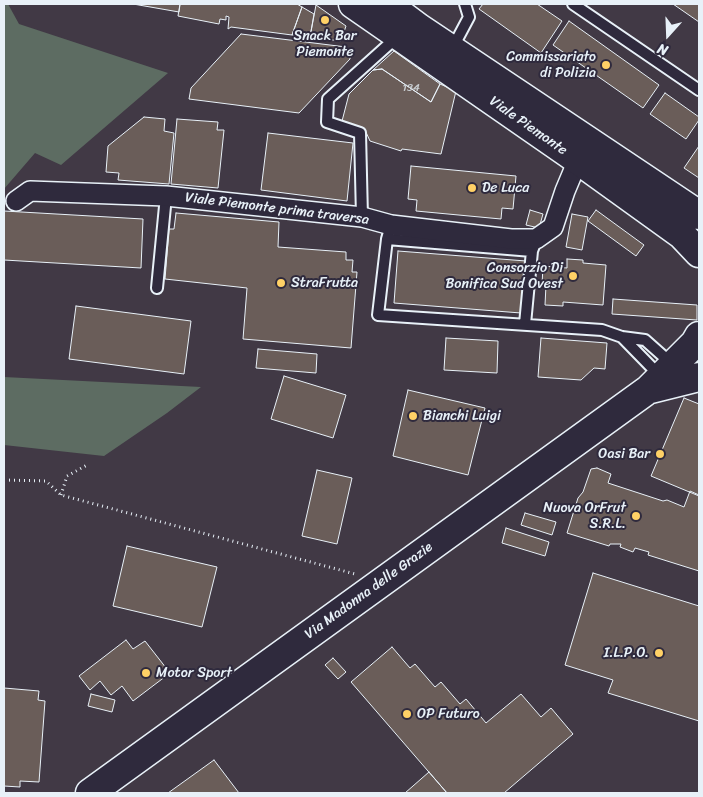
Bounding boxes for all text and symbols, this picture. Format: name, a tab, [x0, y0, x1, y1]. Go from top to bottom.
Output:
north arrow	[643, 10, 693, 60]
marker: Snack Bar Piemonte	[319, 14, 331, 26]
place label: Snack Bar Piemonte	[293, 28, 357, 60]
text: N	[654, 36, 672, 63]
place label: Commissariato di Polizia	[506, 49, 596, 82]
marker: Commissariato di Polizia	[600, 59, 612, 71]
house number: 134	[402, 81, 420, 95]
street label: Viale Piemonte	[486, 93, 570, 159]
place label: De Luca	[482, 180, 529, 196]
marker: De Luca	[466, 182, 478, 194]
street label: Viale Piemonte prima traversa	[184, 189, 370, 229]
place label: Consorzio Di Bonifica Sud Ovest	[445, 260, 563, 292]
marker: Consorzio Di Bonifica Sud Ovest	[567, 270, 579, 282]
place label: StraFrutta	[291, 275, 358, 291]
marker: StraFrutta	[275, 277, 287, 289]
place label: Bianchi Luigi	[423, 408, 501, 424]
marker: Bianchi Luigi	[407, 410, 419, 422]
place label: Oasi Bar	[598, 446, 650, 462]
marker: Oasi Bar	[654, 448, 666, 460]
place label: Nuova OrFrut S.R.L.	[543, 500, 626, 532]
marker: Nuova OrFrut S.R.L.	[630, 510, 642, 522]
street label: Via Madonna delle Grazie	[302, 539, 436, 643]
place label: I.L.P.O.	[604, 645, 649, 661]
marker: I.L.P.O.	[653, 647, 665, 659]
place label: Motor Sport	[156, 665, 232, 681]
marker: Motor Sport	[140, 667, 152, 679]
place label: OP Futuro	[417, 706, 480, 722]
marker: OP Futuro	[401, 708, 413, 720]

